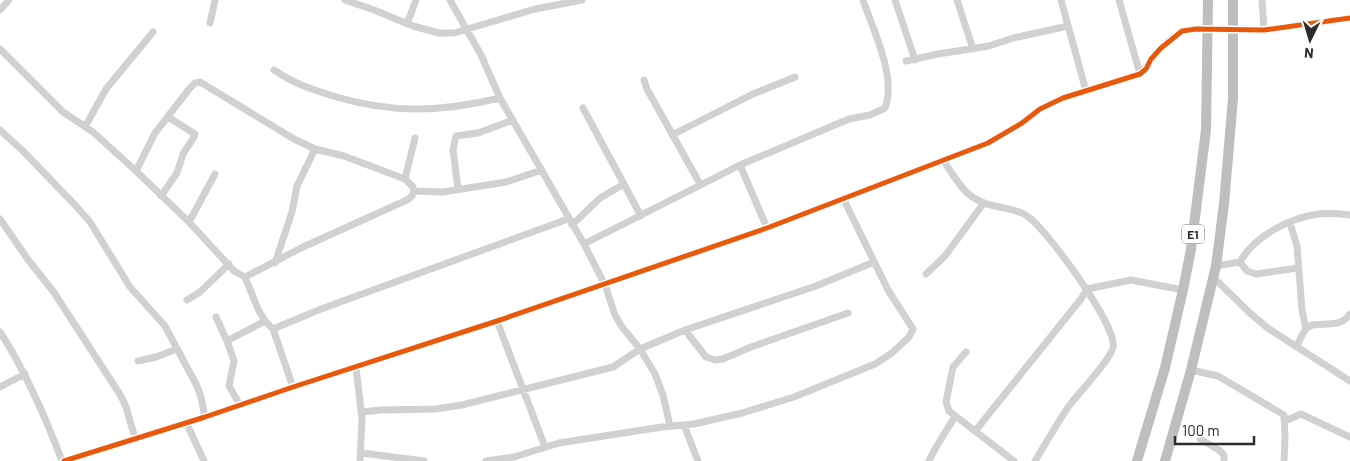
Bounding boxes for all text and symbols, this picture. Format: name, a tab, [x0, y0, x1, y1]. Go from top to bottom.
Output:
north arrow	[1285, 15, 1335, 65]
text: N	[1303, 45, 1314, 62]
road number: E1	[1182, 224, 1204, 243]
scale bar	[1175, 414, 1254, 446]
text: 100 m	[1182, 421, 1220, 439]

